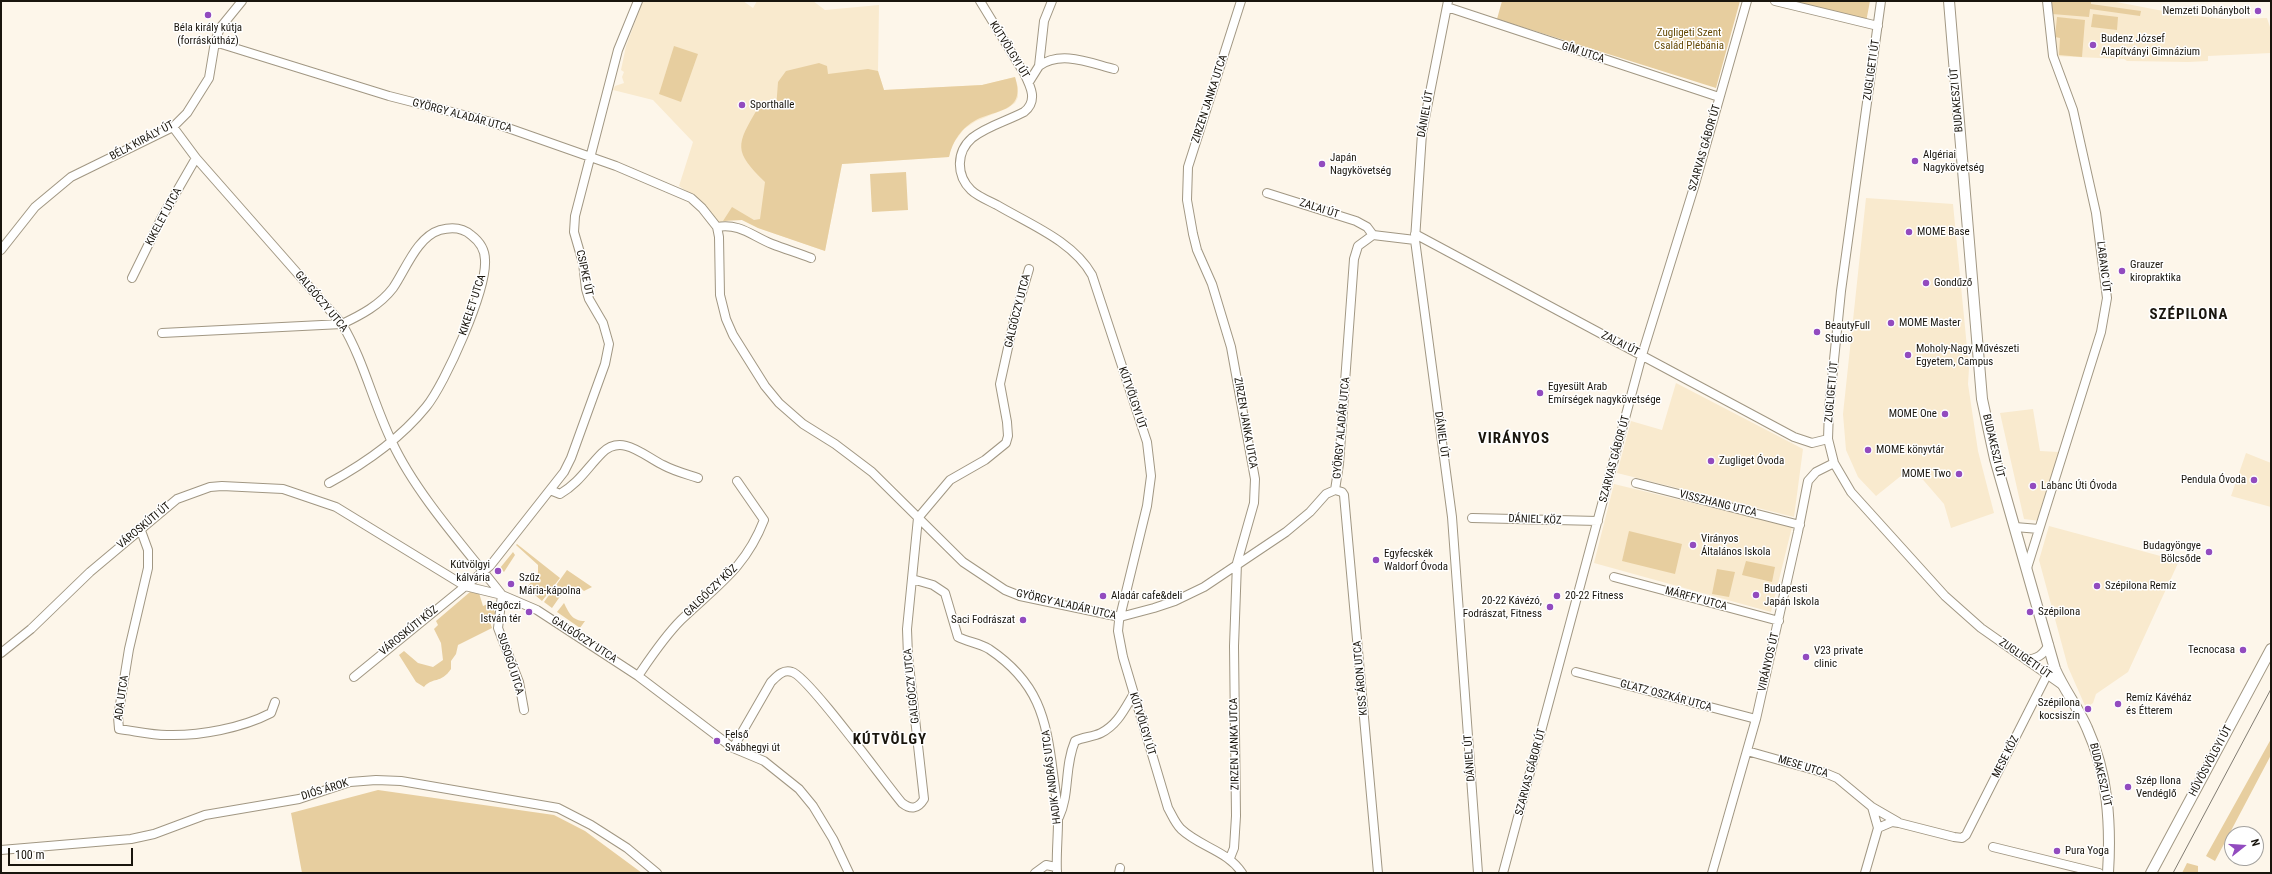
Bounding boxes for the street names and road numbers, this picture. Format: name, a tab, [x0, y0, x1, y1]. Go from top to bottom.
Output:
street label: KÚTVÖLGYI ÚT	[986, 19, 1032, 81]
street label: ZUGLIGETI ÚT	[1861, 39, 1883, 101]
street label: GÍM UTCA	[1560, 40, 1606, 66]
street label: ZIRZEN JANKA UTCA	[1189, 53, 1231, 145]
street label: BUDAKESZI ÚT	[1948, 67, 1966, 133]
street label: DÁNIEL ÚT	[1415, 90, 1437, 138]
street label: GYÖRGY ALADÁR UTCA	[411, 96, 513, 136]
street label: SZARVAS GÁBOR ÚT	[1686, 103, 1724, 193]
street label: BÉLA KIRÁLY ÚT	[108, 119, 176, 163]
street label: KIKELET UTCA	[143, 186, 185, 248]
street label: ZALAI ÚT	[1297, 196, 1341, 222]
street label: LABANC ÚT	[2093, 241, 2113, 293]
street label: CSIPKE ÚT	[573, 249, 595, 297]
street label: GALGÓCZY UTCA	[292, 269, 350, 335]
street label: KIKELET UTCA	[457, 273, 489, 337]
street label: GALGÓCZY UTCA	[1002, 273, 1034, 349]
street label: ZALAI ÚT	[1599, 329, 1641, 359]
street label: ZUGLIGETI ÚT	[1823, 361, 1841, 423]
street label: KÚTVÖLGYI ÚT	[1115, 365, 1149, 431]
street label: ZIRZEN JANKA UTCA	[1230, 376, 1260, 470]
street label: GYÖRGY ALADÁR UTCA	[1331, 376, 1353, 480]
street label: DÁNIEL ÚT	[1431, 411, 1451, 459]
street label: BUDAKESZI ÚT	[1979, 413, 2007, 479]
street label: SZARVAS GÁBOR ÚT	[1597, 414, 1633, 504]
street label: VISSZHANG UTCA	[1678, 488, 1758, 520]
street label: VÁROSKÚTI ÚT	[115, 500, 173, 552]
street label: DÁNIEL KÖZ	[1508, 512, 1562, 528]
street label: GALGÓCZY KÖZ	[682, 562, 740, 620]
street label: MÁRFFY UTCA	[1663, 584, 1729, 614]
street label: GYÖRGY ALADÁR UTCA	[1015, 587, 1117, 623]
street label: VÁROSKÚTI KÖZ	[377, 603, 441, 659]
street label: GALGÓCZY UTCA	[549, 614, 619, 666]
street label: SUSOGÓ UTCA	[494, 631, 526, 697]
street label: VIRÁNYOS ÚT	[1756, 631, 1782, 693]
street label: ZUGLIGETI ÚT	[1996, 636, 2054, 682]
street label: KISS ÁRON UTCA	[1351, 640, 1371, 716]
street label: GALGÓCZY UTCA	[901, 648, 923, 724]
street label: ADA UTCA	[112, 674, 132, 722]
street label: GLATZ OSZKÁR UTCA	[1619, 677, 1713, 715]
street label: KÚTVÖLGYI ÚT	[1126, 691, 1158, 757]
street label: ZIRZEN JANKA UTCA	[1228, 698, 1242, 790]
street label: HŰVÖSVÖLGYI ÚT	[2187, 723, 2235, 799]
street label: SZARVAS GÁBOR ÚT	[1513, 727, 1549, 817]
street label: HADIK ANDRÁS UTCA	[1040, 729, 1064, 825]
street label: DÁNIEL ÚT	[1462, 734, 1478, 782]
street label: MESE KÖZ	[1990, 734, 2022, 780]
street label: BUDAKESZI ÚT	[2086, 742, 2114, 808]
street label: MESE UTCA	[1776, 753, 1830, 781]
street label: DIÓS ÁROK	[300, 777, 350, 803]

